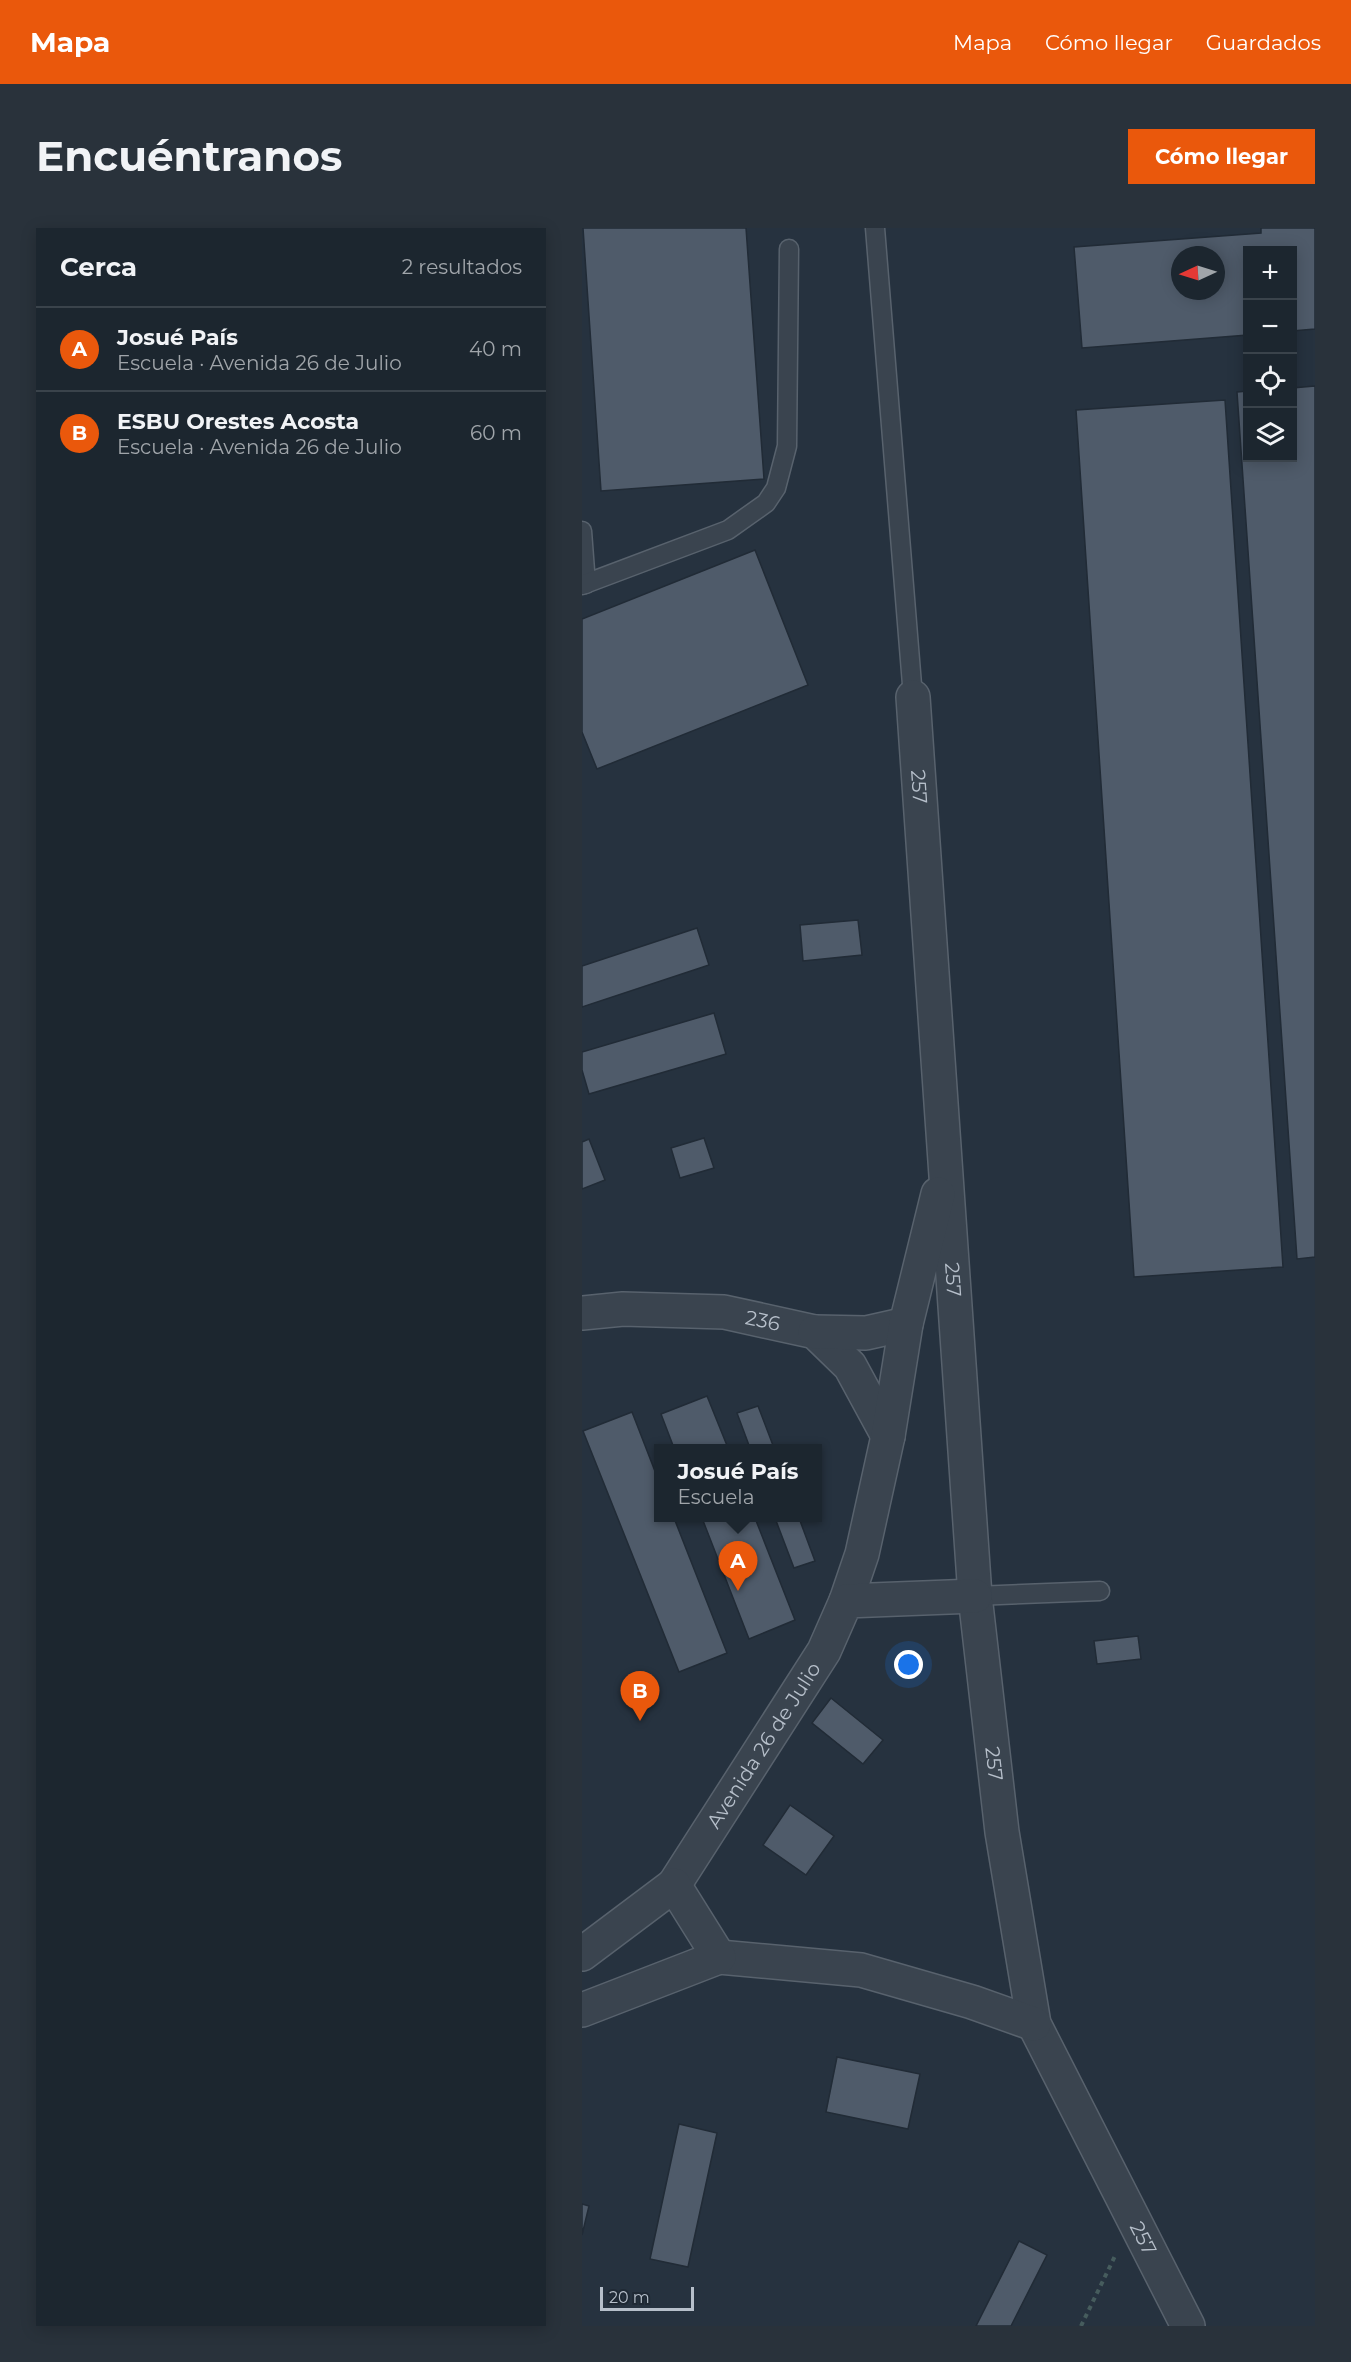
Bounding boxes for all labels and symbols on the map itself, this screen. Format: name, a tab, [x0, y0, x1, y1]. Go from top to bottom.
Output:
north arrow	[1171, 246, 1225, 300]
street label: 257	[906, 769, 932, 805]
street label: 257	[940, 1262, 966, 1298]
street label: 236	[743, 1305, 782, 1336]
pin: A	[718, 1542, 758, 1591]
your location	[894, 1650, 923, 1679]
street label: Avenida 26 de Julio	[702, 1658, 826, 1833]
pin: B	[620, 1672, 660, 1721]
street label: 257	[980, 1745, 1008, 1782]
street label: 257	[1125, 2218, 1162, 2259]
scale bar	[600, 2284, 694, 2312]

